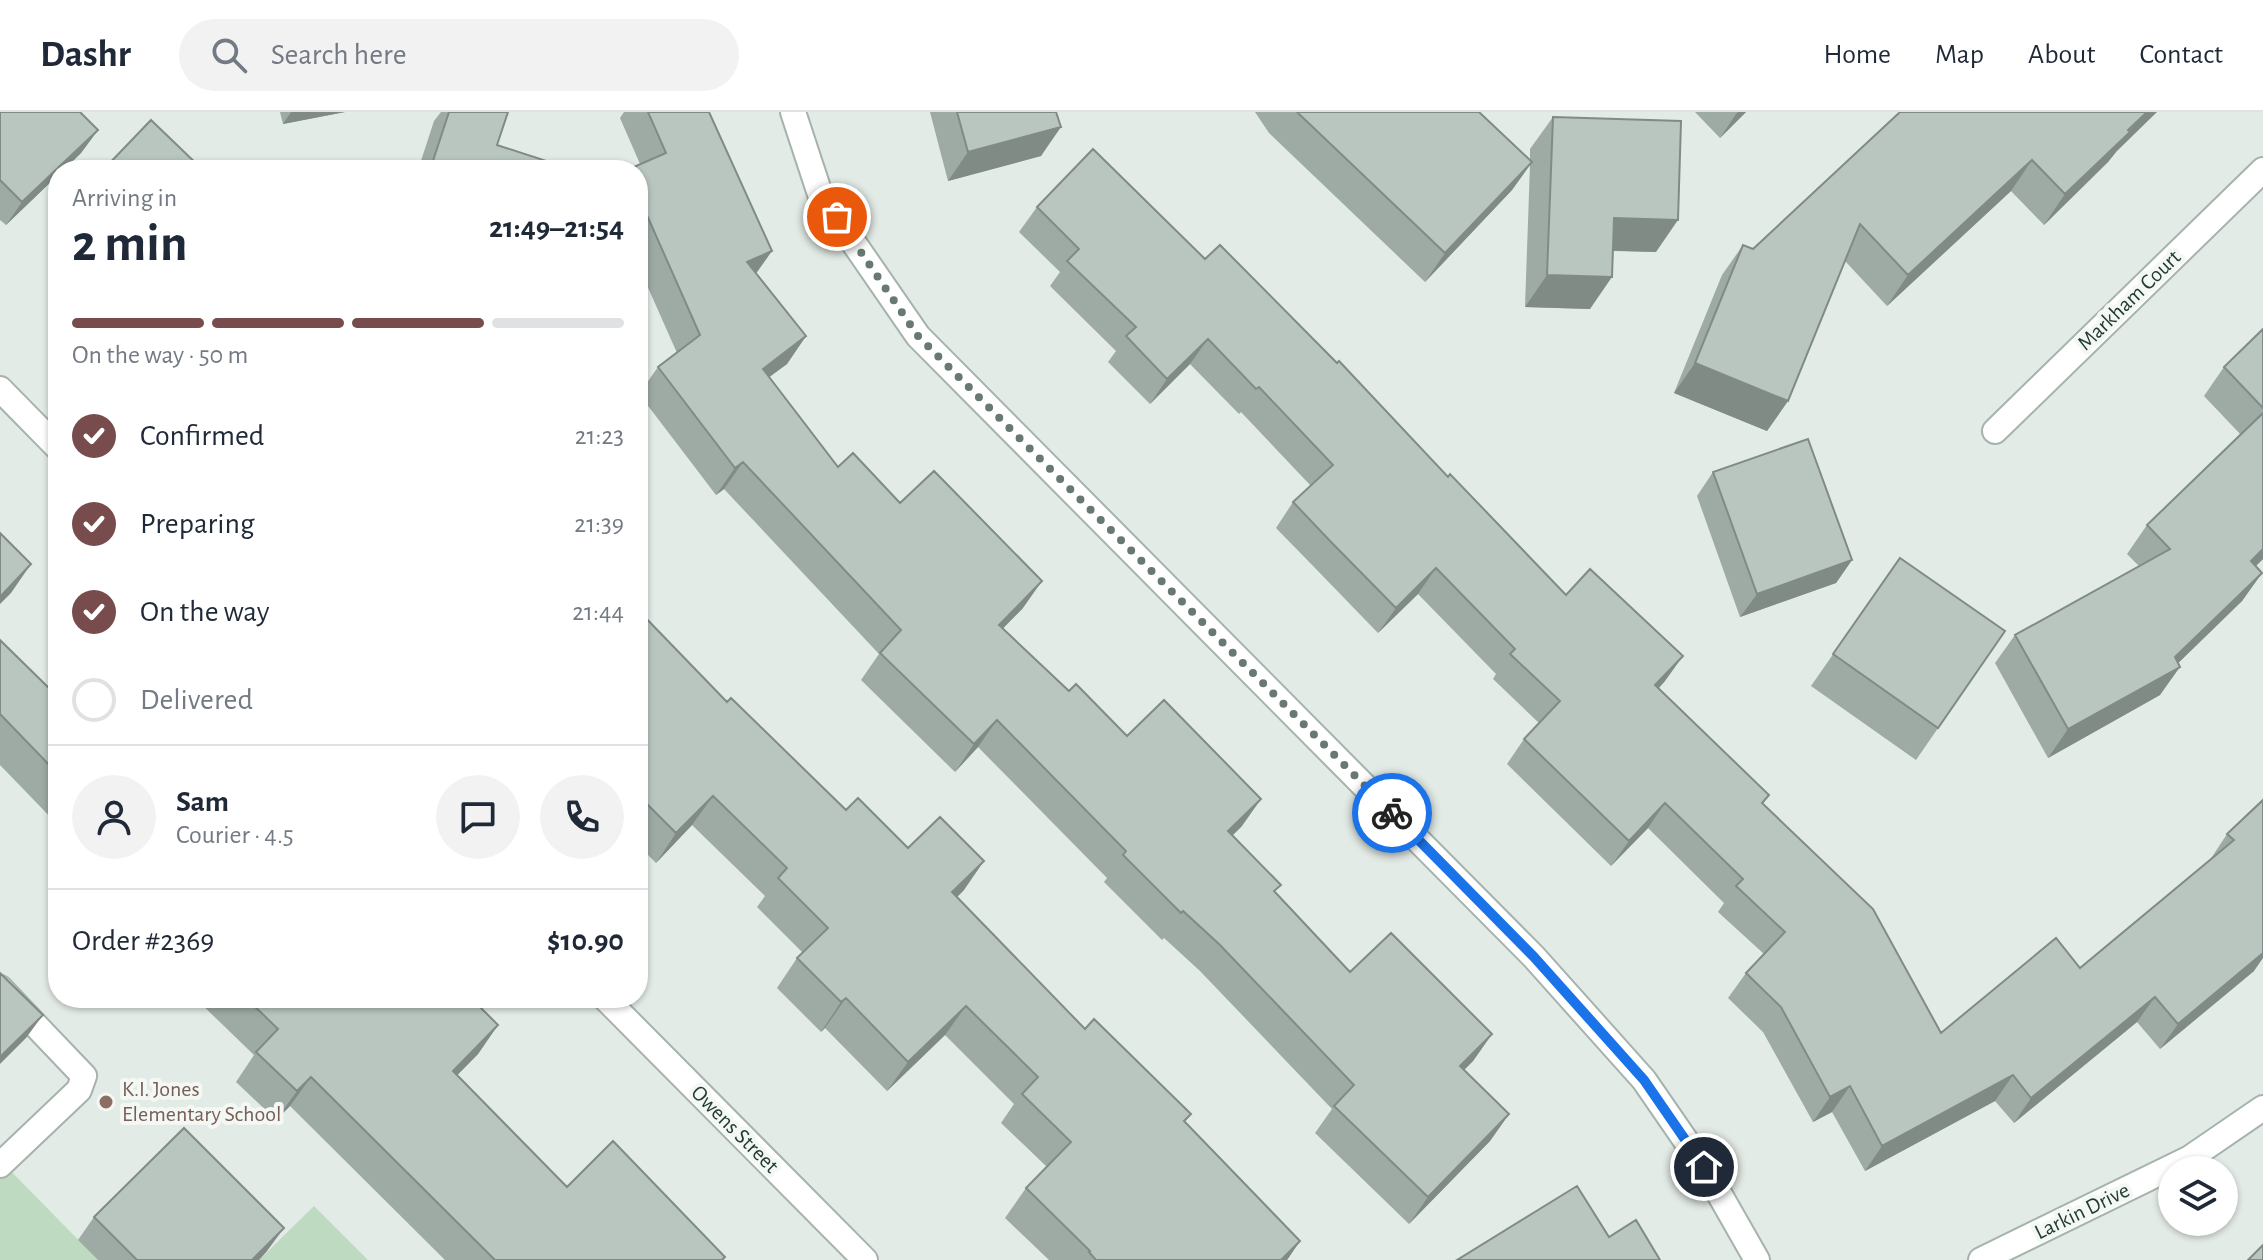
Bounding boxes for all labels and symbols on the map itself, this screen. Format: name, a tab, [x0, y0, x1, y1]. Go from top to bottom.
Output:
pin	[803, 183, 871, 251]
street label: Markham Court	[2073, 246, 2185, 354]
courier	[1352, 773, 1432, 853]
place label: K.I. Jones Elementary School	[122, 1078, 282, 1125]
street label: Owens Street	[687, 1081, 783, 1177]
marker: K.I. Jones Elementary School	[97, 1093, 115, 1111]
pin	[1670, 1133, 1738, 1201]
street label: Larkin Drive	[2031, 1179, 2133, 1243]

